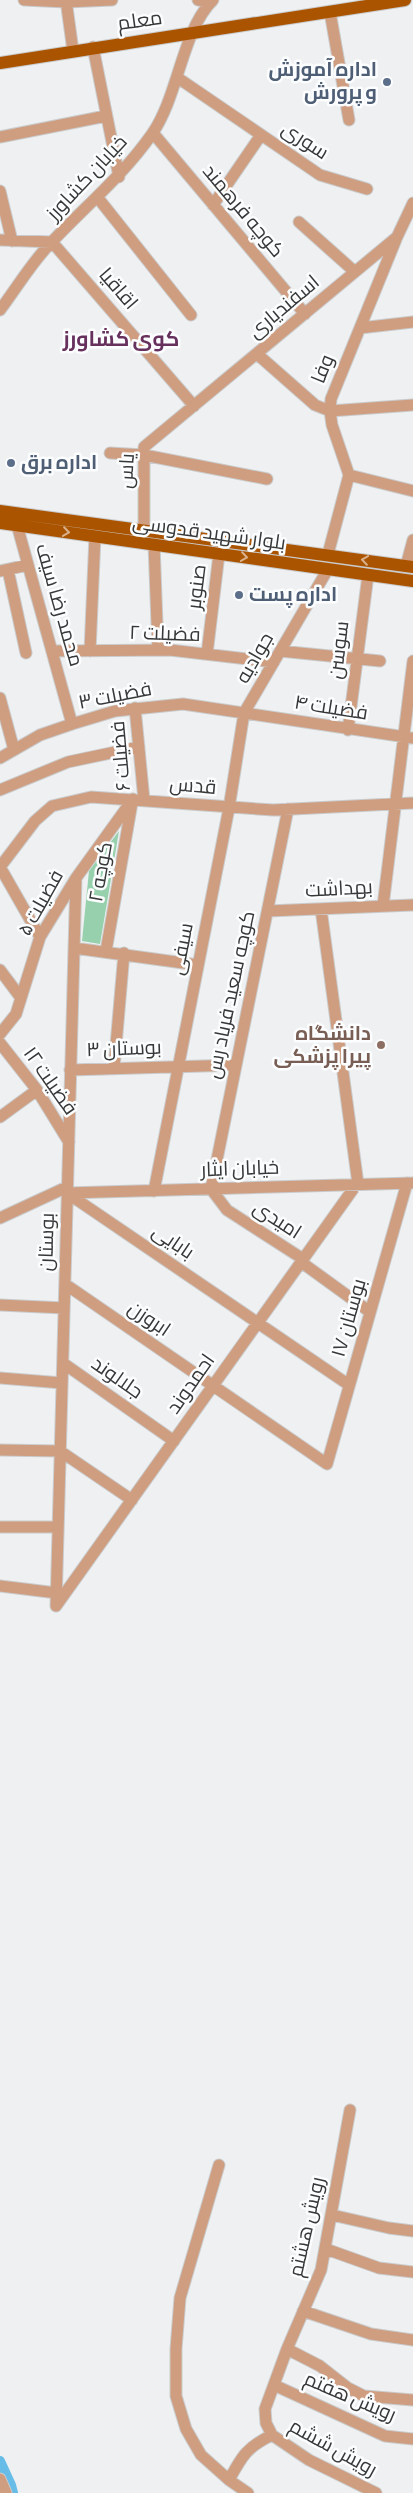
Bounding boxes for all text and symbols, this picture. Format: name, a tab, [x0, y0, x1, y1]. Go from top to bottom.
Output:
street label: معلم	[116, 8, 164, 37]
place label: اداره آموزش و پرورش	[269, 58, 377, 106]
marker: اداره آموزش و پرورش	[381, 76, 393, 88]
street label: سوری	[277, 119, 332, 165]
street label: خیابان کشاورز	[42, 132, 133, 226]
street label: کوچه فرهمند	[197, 161, 287, 262]
street label: اقاقیا	[95, 265, 141, 313]
street label: اسفندیاری	[245, 272, 325, 344]
district label: کوی کشاورز	[62, 328, 179, 352]
street label: وفا	[308, 352, 339, 387]
street label: یاس	[116, 452, 140, 489]
place label: اداره برق	[21, 453, 97, 475]
marker: اداره برق	[5, 457, 17, 469]
street label: بلوار شهید قدوسی	[131, 512, 287, 556]
one-way arrow	[62, 526, 70, 537]
street label: محمد رضا سیف	[31, 541, 86, 669]
one-way arrow	[240, 551, 248, 562]
one-way arrow	[360, 556, 369, 566]
street label: صنوبر	[184, 563, 211, 612]
place label: اداره پست	[249, 585, 337, 608]
marker: اداره پست	[233, 589, 245, 601]
street label: سوسن	[326, 620, 354, 680]
street label: فضیلت ۲	[129, 623, 201, 645]
street label: جوادیه	[233, 629, 278, 687]
street label: فضیلت ۳	[77, 679, 153, 713]
street label: فضیلت ۴	[293, 692, 369, 724]
street label: فضیلت ۶	[108, 720, 134, 792]
street label: قدس	[169, 774, 217, 800]
street label: کوچه ۲	[86, 840, 118, 904]
street label: فضیلت ۵	[15, 867, 67, 939]
street label: بهداشت	[305, 877, 373, 903]
street label: کوچه سعید فریاد رس	[203, 909, 261, 1081]
street label: سیفی	[167, 921, 199, 977]
place label: دانشگاه پیرا پزشکی	[274, 1023, 371, 1070]
street label: بوستان ۳	[86, 1038, 162, 1062]
marker: دانشگاه پیرا پزشکی	[375, 1039, 387, 1051]
street label: فضیلت ۱۲	[20, 1043, 80, 1119]
street label: خیابان ایثار	[199, 1158, 280, 1182]
street label: امیدی	[248, 1197, 305, 1244]
street label: بوستان	[36, 1212, 60, 1272]
street label: بابایی	[147, 1221, 197, 1265]
street label: بوستان ۱۷	[328, 1277, 372, 1360]
street label: ابروزن	[123, 1298, 174, 1342]
street label: احمدوند	[163, 1351, 219, 1418]
street label: جلالوند	[87, 1353, 146, 1404]
street label: رویش هشتم	[286, 2175, 331, 2280]
street label: رویش هفتم	[300, 2369, 399, 2428]
street label: رویش ششم	[284, 2416, 380, 2483]

